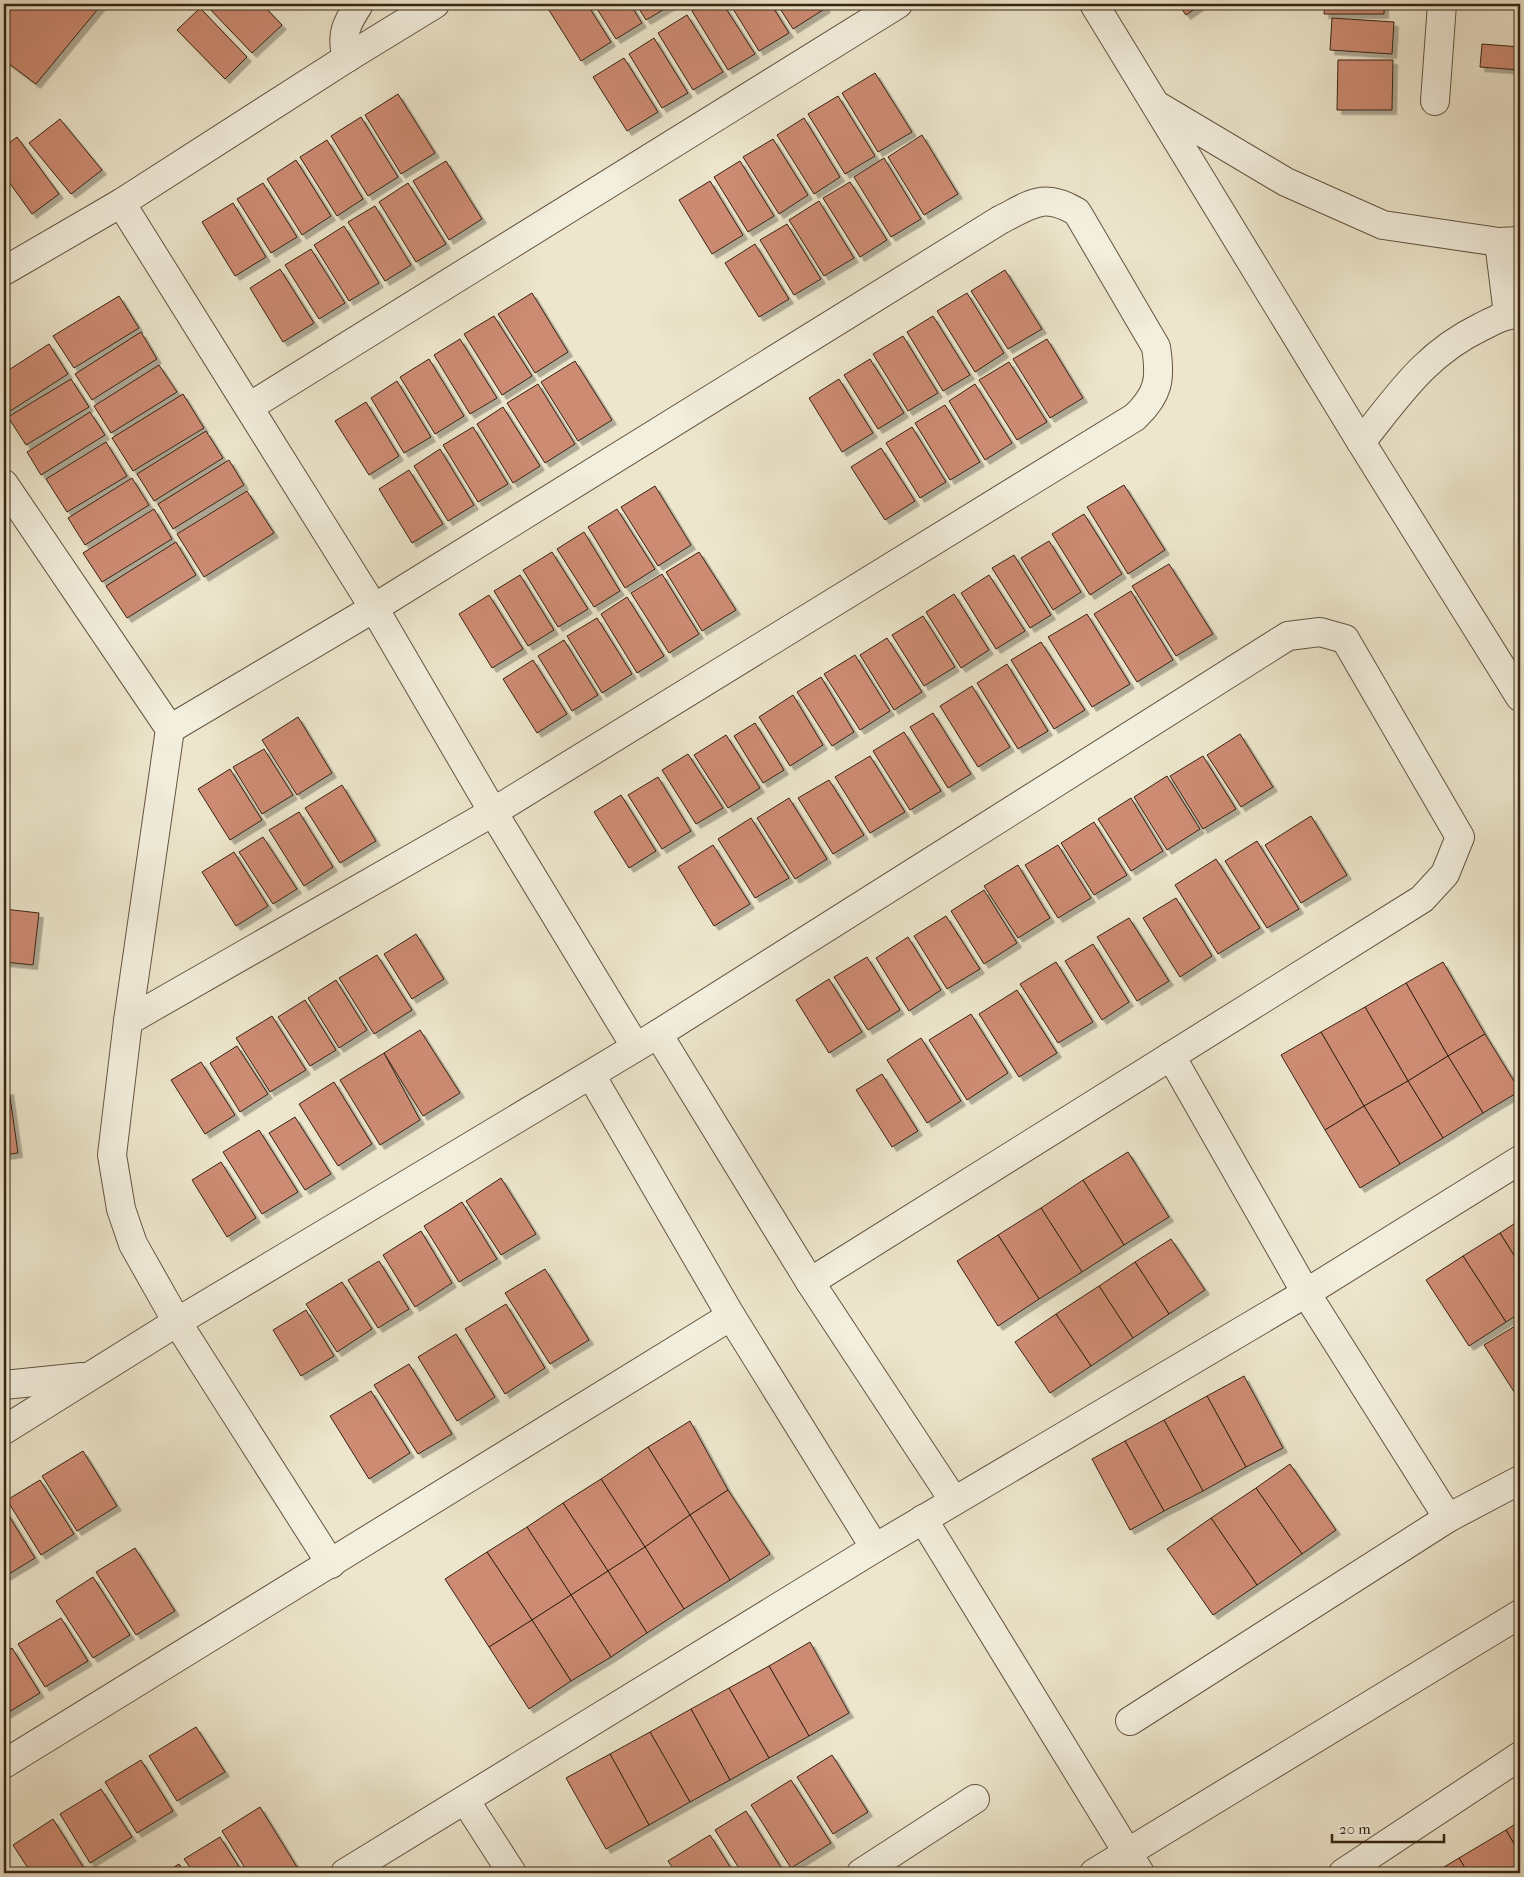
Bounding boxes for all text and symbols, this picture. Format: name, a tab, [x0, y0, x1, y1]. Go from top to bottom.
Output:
scale bar	[1332, 1812, 1444, 1844]
text: 20 m	[1339, 1820, 1371, 1838]

